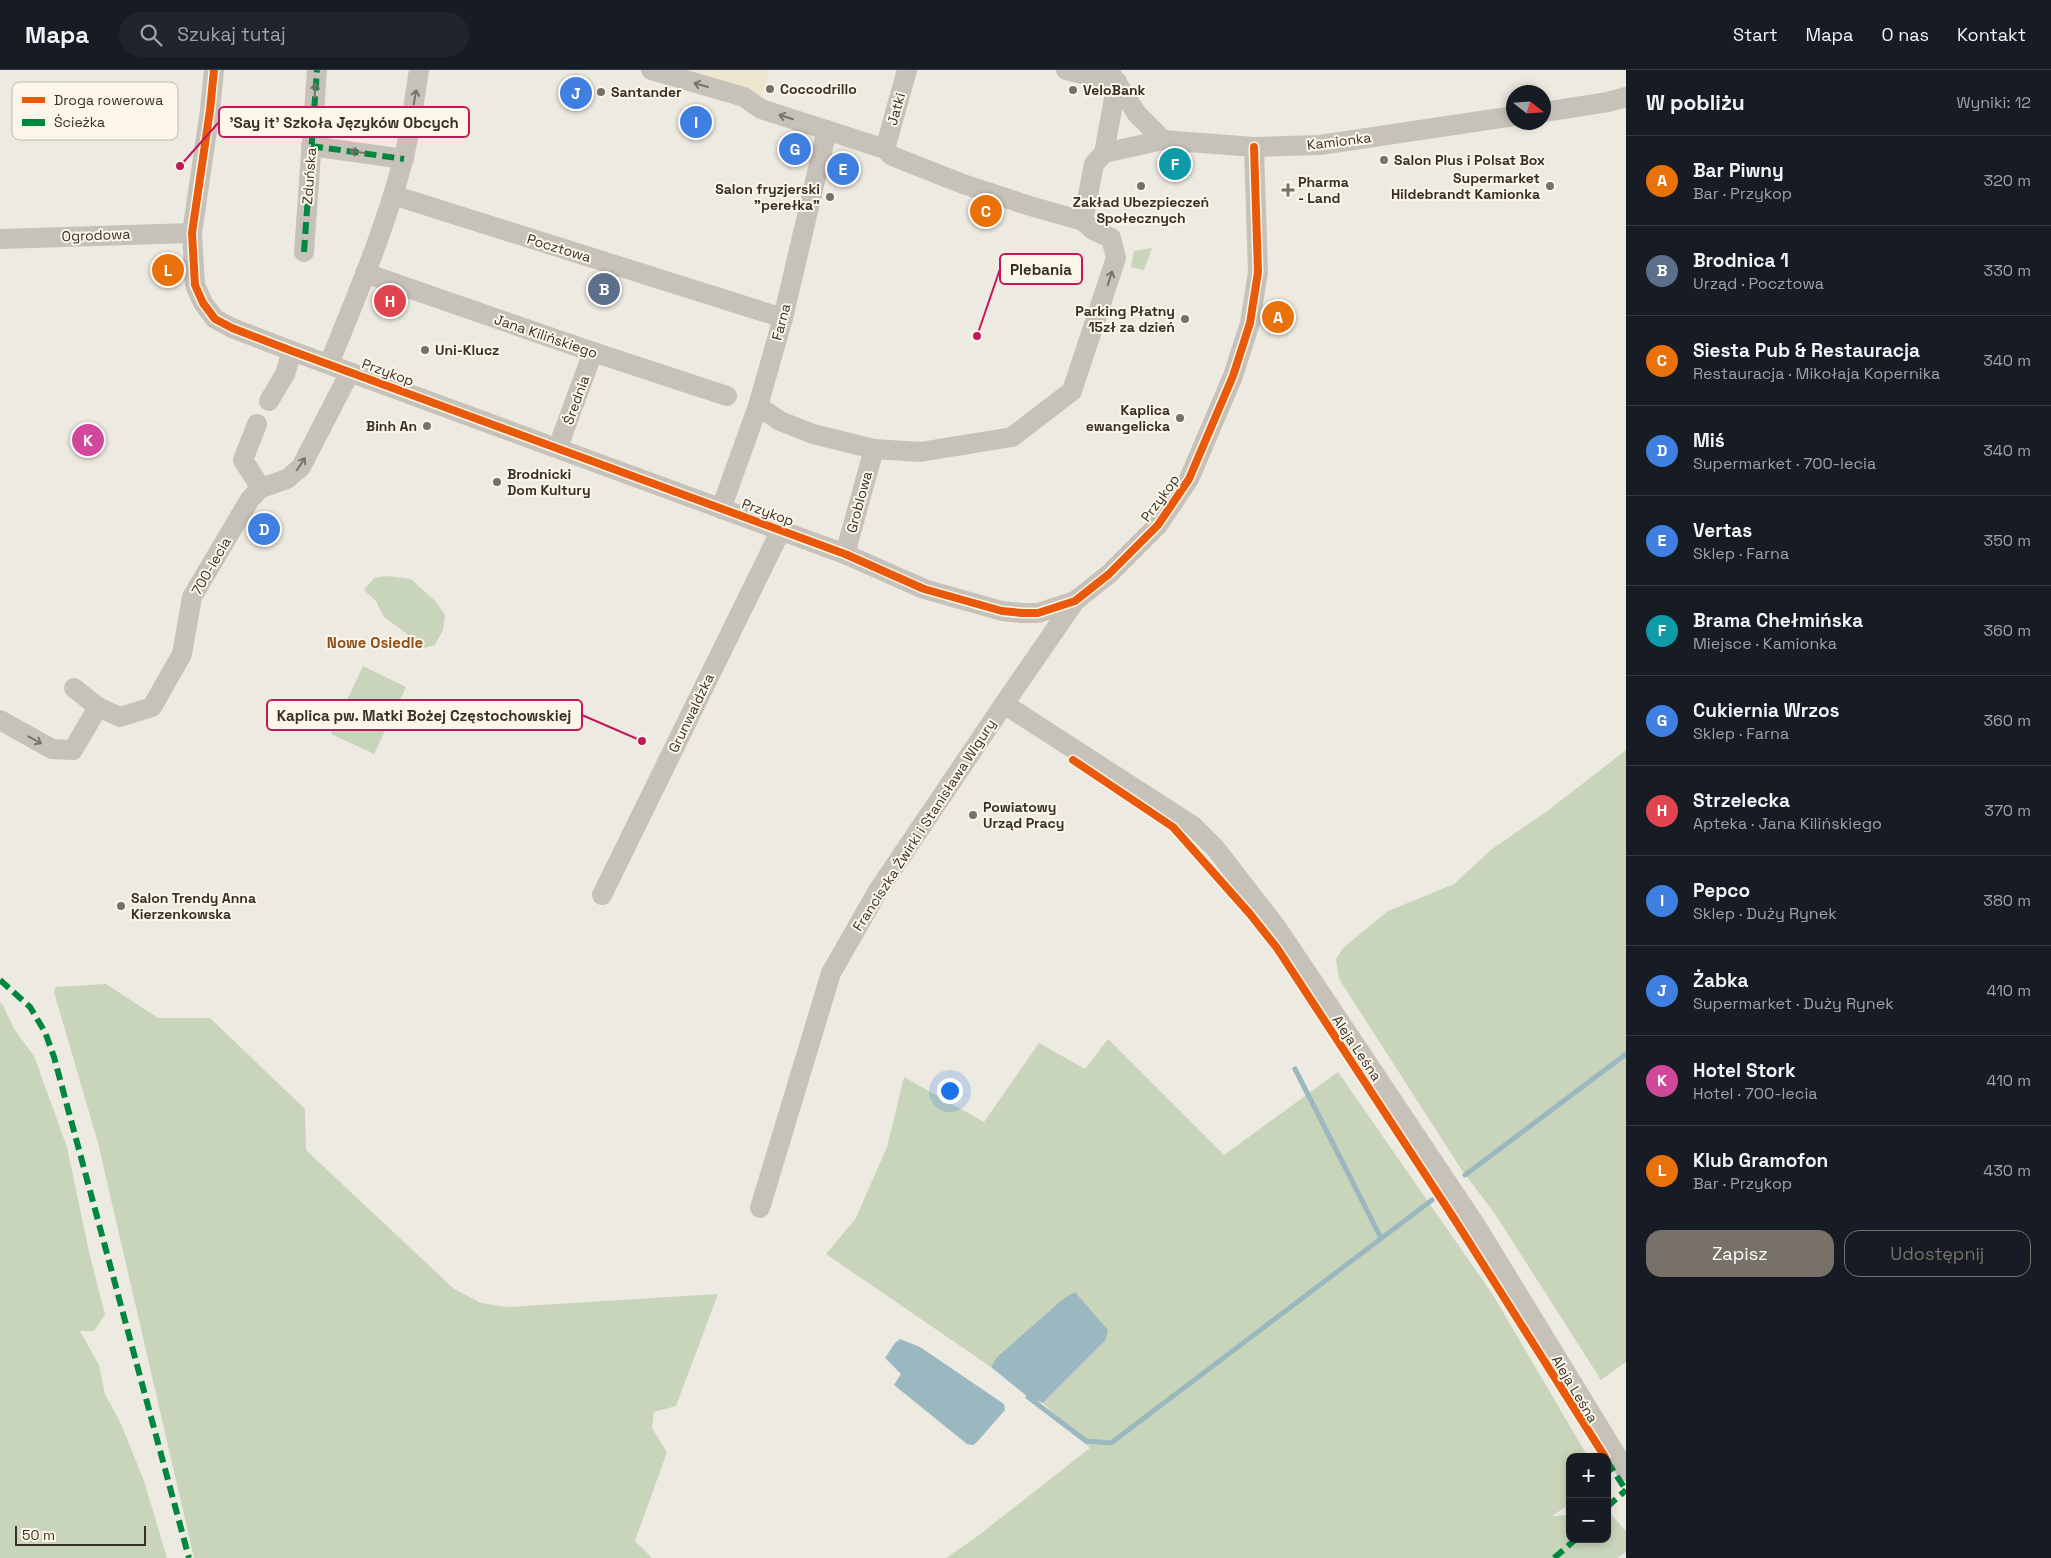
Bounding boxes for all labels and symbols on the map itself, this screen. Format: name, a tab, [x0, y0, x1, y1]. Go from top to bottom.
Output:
pin: J	[560, 74, 592, 112]
one-way arrow	[693, 79, 709, 89]
place label: Coccodrillo	[780, 80, 857, 98]
place label: VeloBank	[1083, 81, 1146, 99]
legend	[12, 82, 178, 140]
one-way arrow	[311, 83, 320, 99]
place label: Santander	[611, 83, 682, 101]
marker: Coccodrillo	[764, 83, 776, 95]
marker: VeloBank	[1067, 84, 1079, 96]
north arrow	[1506, 85, 1551, 130]
marker: Santander	[595, 86, 607, 98]
one-way arrow	[410, 89, 420, 105]
text: Droga rowerowa	[54, 91, 163, 109]
street label: Jatki	[883, 91, 909, 127]
pin: I	[680, 103, 712, 141]
callout: 'Say it' Szkoła Języków Obcych	[219, 107, 469, 137]
one-way arrow	[778, 112, 794, 121]
text: Ścieżka	[54, 113, 105, 131]
text: 'Say it' Szkoła Języków Obcych	[229, 113, 459, 132]
street label: Kamionka	[1306, 128, 1372, 154]
pin: G	[779, 130, 811, 168]
pin: F	[1159, 145, 1191, 183]
street label: Zduńska	[298, 147, 320, 205]
one-way arrow	[350, 147, 366, 157]
pin: E	[827, 150, 859, 188]
place label: Salon Plus i Polsat Box	[1394, 151, 1545, 169]
marker: Salon Plus i Polsat Box	[1378, 154, 1390, 166]
place label: Supermarket Hildebrandt Kamionka	[1391, 169, 1540, 203]
place label: Pharma - Land	[1298, 173, 1349, 207]
place label: Salon fryzjerski "perełka"	[715, 180, 820, 214]
marker: Zakład Ubezpieczeń Społecznych	[1135, 180, 1147, 192]
marker: Supermarket Hildebrandt Kamionka	[1544, 180, 1556, 192]
marker: Pharma - Land	[1282, 184, 1294, 196]
marker: Salon fryzjerski "perełka"	[824, 191, 836, 203]
pin: C	[970, 192, 1002, 230]
place label: Zakład Ubezpieczeń Społecznych	[1073, 193, 1209, 227]
street label: Ogrodowa	[61, 225, 131, 245]
street label: Pocztowa	[525, 230, 593, 266]
pin: L	[152, 251, 184, 289]
callout: Plebania	[1000, 254, 1082, 284]
text: Plebania	[1010, 260, 1072, 279]
pin: B	[588, 270, 620, 308]
one-way arrow	[1106, 271, 1115, 286]
pin: H	[374, 282, 406, 320]
pin: A	[1262, 298, 1294, 336]
street label: Farna	[767, 302, 795, 342]
place label: Parking Płatny 15zł za dzień	[1075, 302, 1175, 336]
street label: Jana Kilińskiego	[492, 310, 600, 362]
marker: Parking Płatny 15zł za dzień	[1179, 313, 1191, 325]
place label: Uni-Klucz	[435, 341, 499, 359]
marker: Uni-Klucz	[419, 344, 431, 356]
street label: Przykop	[359, 354, 417, 390]
street label: Średnia	[559, 373, 593, 427]
place label: Kaplica ewangelicka	[1086, 401, 1170, 435]
marker: Kaplica ewangelicka	[1174, 412, 1186, 424]
place label: Binh An	[366, 417, 417, 435]
marker: Binh An	[421, 420, 433, 432]
pin: K	[72, 421, 104, 459]
one-way arrow	[296, 457, 307, 471]
place label: Brodnicki Dom Kultury	[507, 465, 591, 499]
street label: Groblowa	[842, 469, 876, 535]
street label: Przykop	[1137, 471, 1183, 525]
marker: Brodnicki Dom Kultury	[491, 476, 503, 488]
street label: Przykop	[739, 494, 797, 530]
pin: D	[248, 510, 280, 548]
street label: 700-lecia	[187, 534, 235, 598]
district label: Nowe Osiedle	[327, 633, 423, 652]
street label: Grunwaldzka	[664, 670, 718, 756]
callout: Kaplica pw. Matki Bożej Częstochowskiej	[267, 700, 582, 730]
text: Kaplica pw. Matki Bożej Częstochowskiej	[277, 706, 571, 725]
street label: Franciszka Żwirki i Stanisława Wigury	[849, 716, 999, 934]
one-way arrow	[27, 735, 42, 745]
place label: Powiatowy Urząd Pracy	[983, 798, 1064, 832]
marker: Powiatowy Urząd Pracy	[967, 809, 979, 821]
place label: Salon Trendy Anna Kierzenkowska	[131, 889, 256, 923]
marker: Salon Trendy Anna Kierzenkowska	[115, 900, 127, 912]
street label: Aleja Leśna	[1328, 1012, 1386, 1084]
your location	[937, 1078, 963, 1104]
street label: Aleja Leśna	[1548, 1352, 1602, 1426]
scale bar	[15, 1523, 146, 1546]

